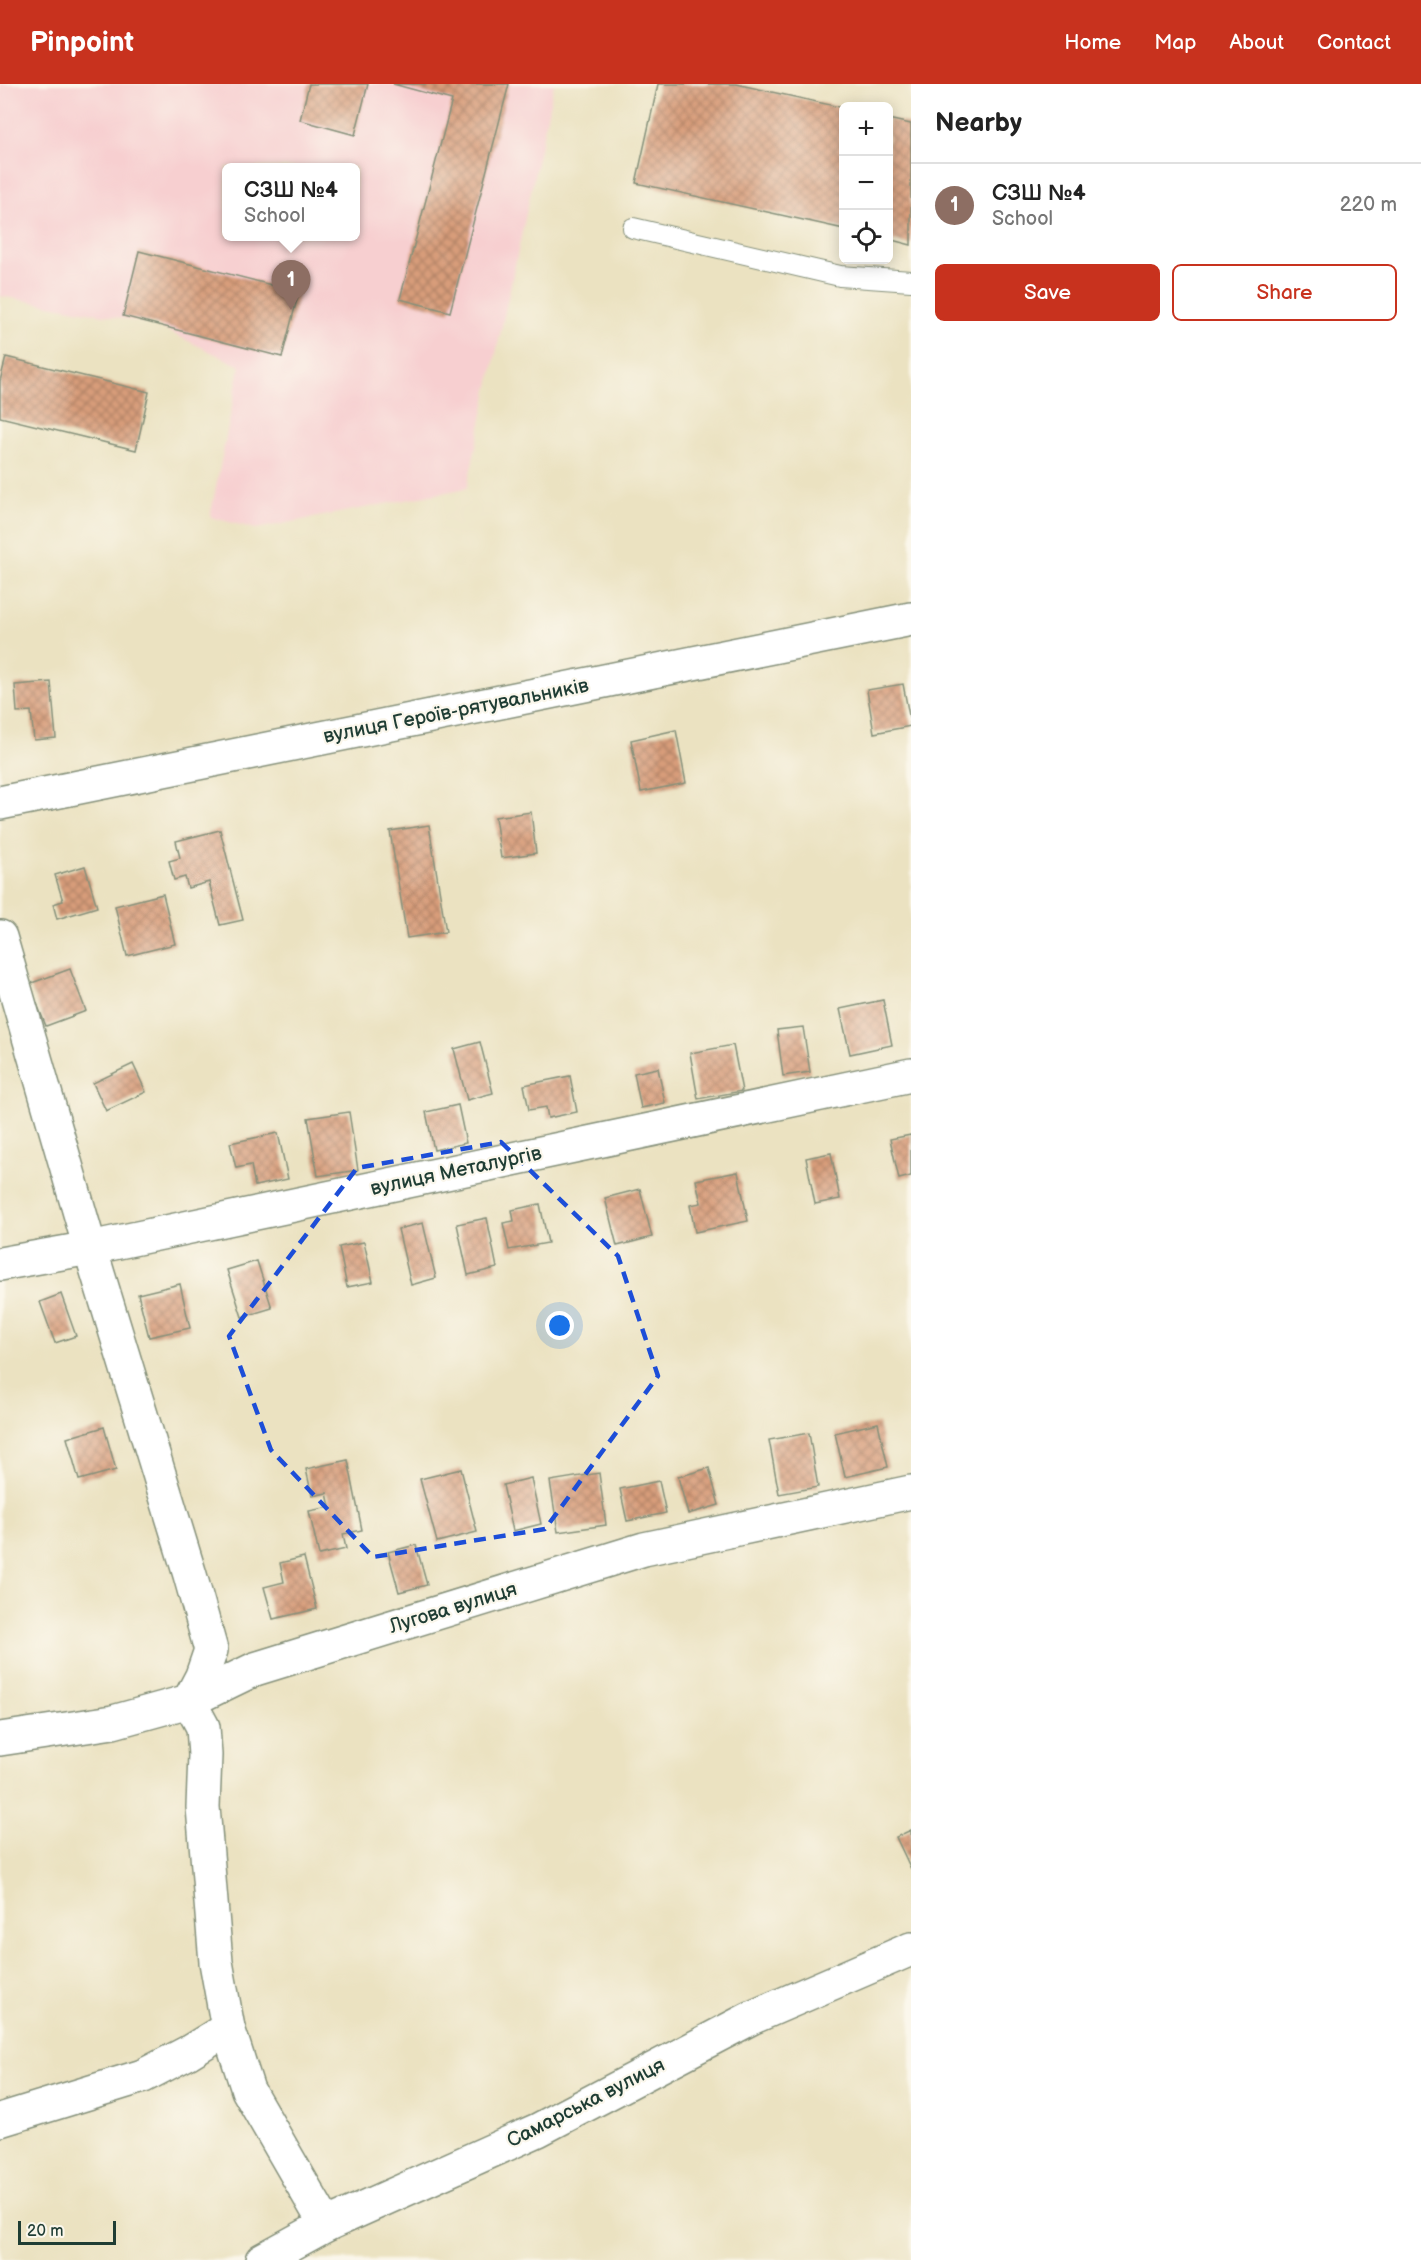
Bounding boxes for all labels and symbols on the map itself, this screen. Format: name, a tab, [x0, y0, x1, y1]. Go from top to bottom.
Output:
pin: 1	[272, 260, 310, 310]
street label: вулиця Героїв-рятувальників	[321, 673, 591, 749]
street label: вулиця Металургів	[368, 1141, 544, 1201]
your location	[545, 1311, 574, 1340]
street label: Лугова вулиця	[385, 1577, 520, 1639]
street label: Самарська вулиця	[503, 2053, 669, 2153]
scale bar	[18, 2218, 116, 2246]

